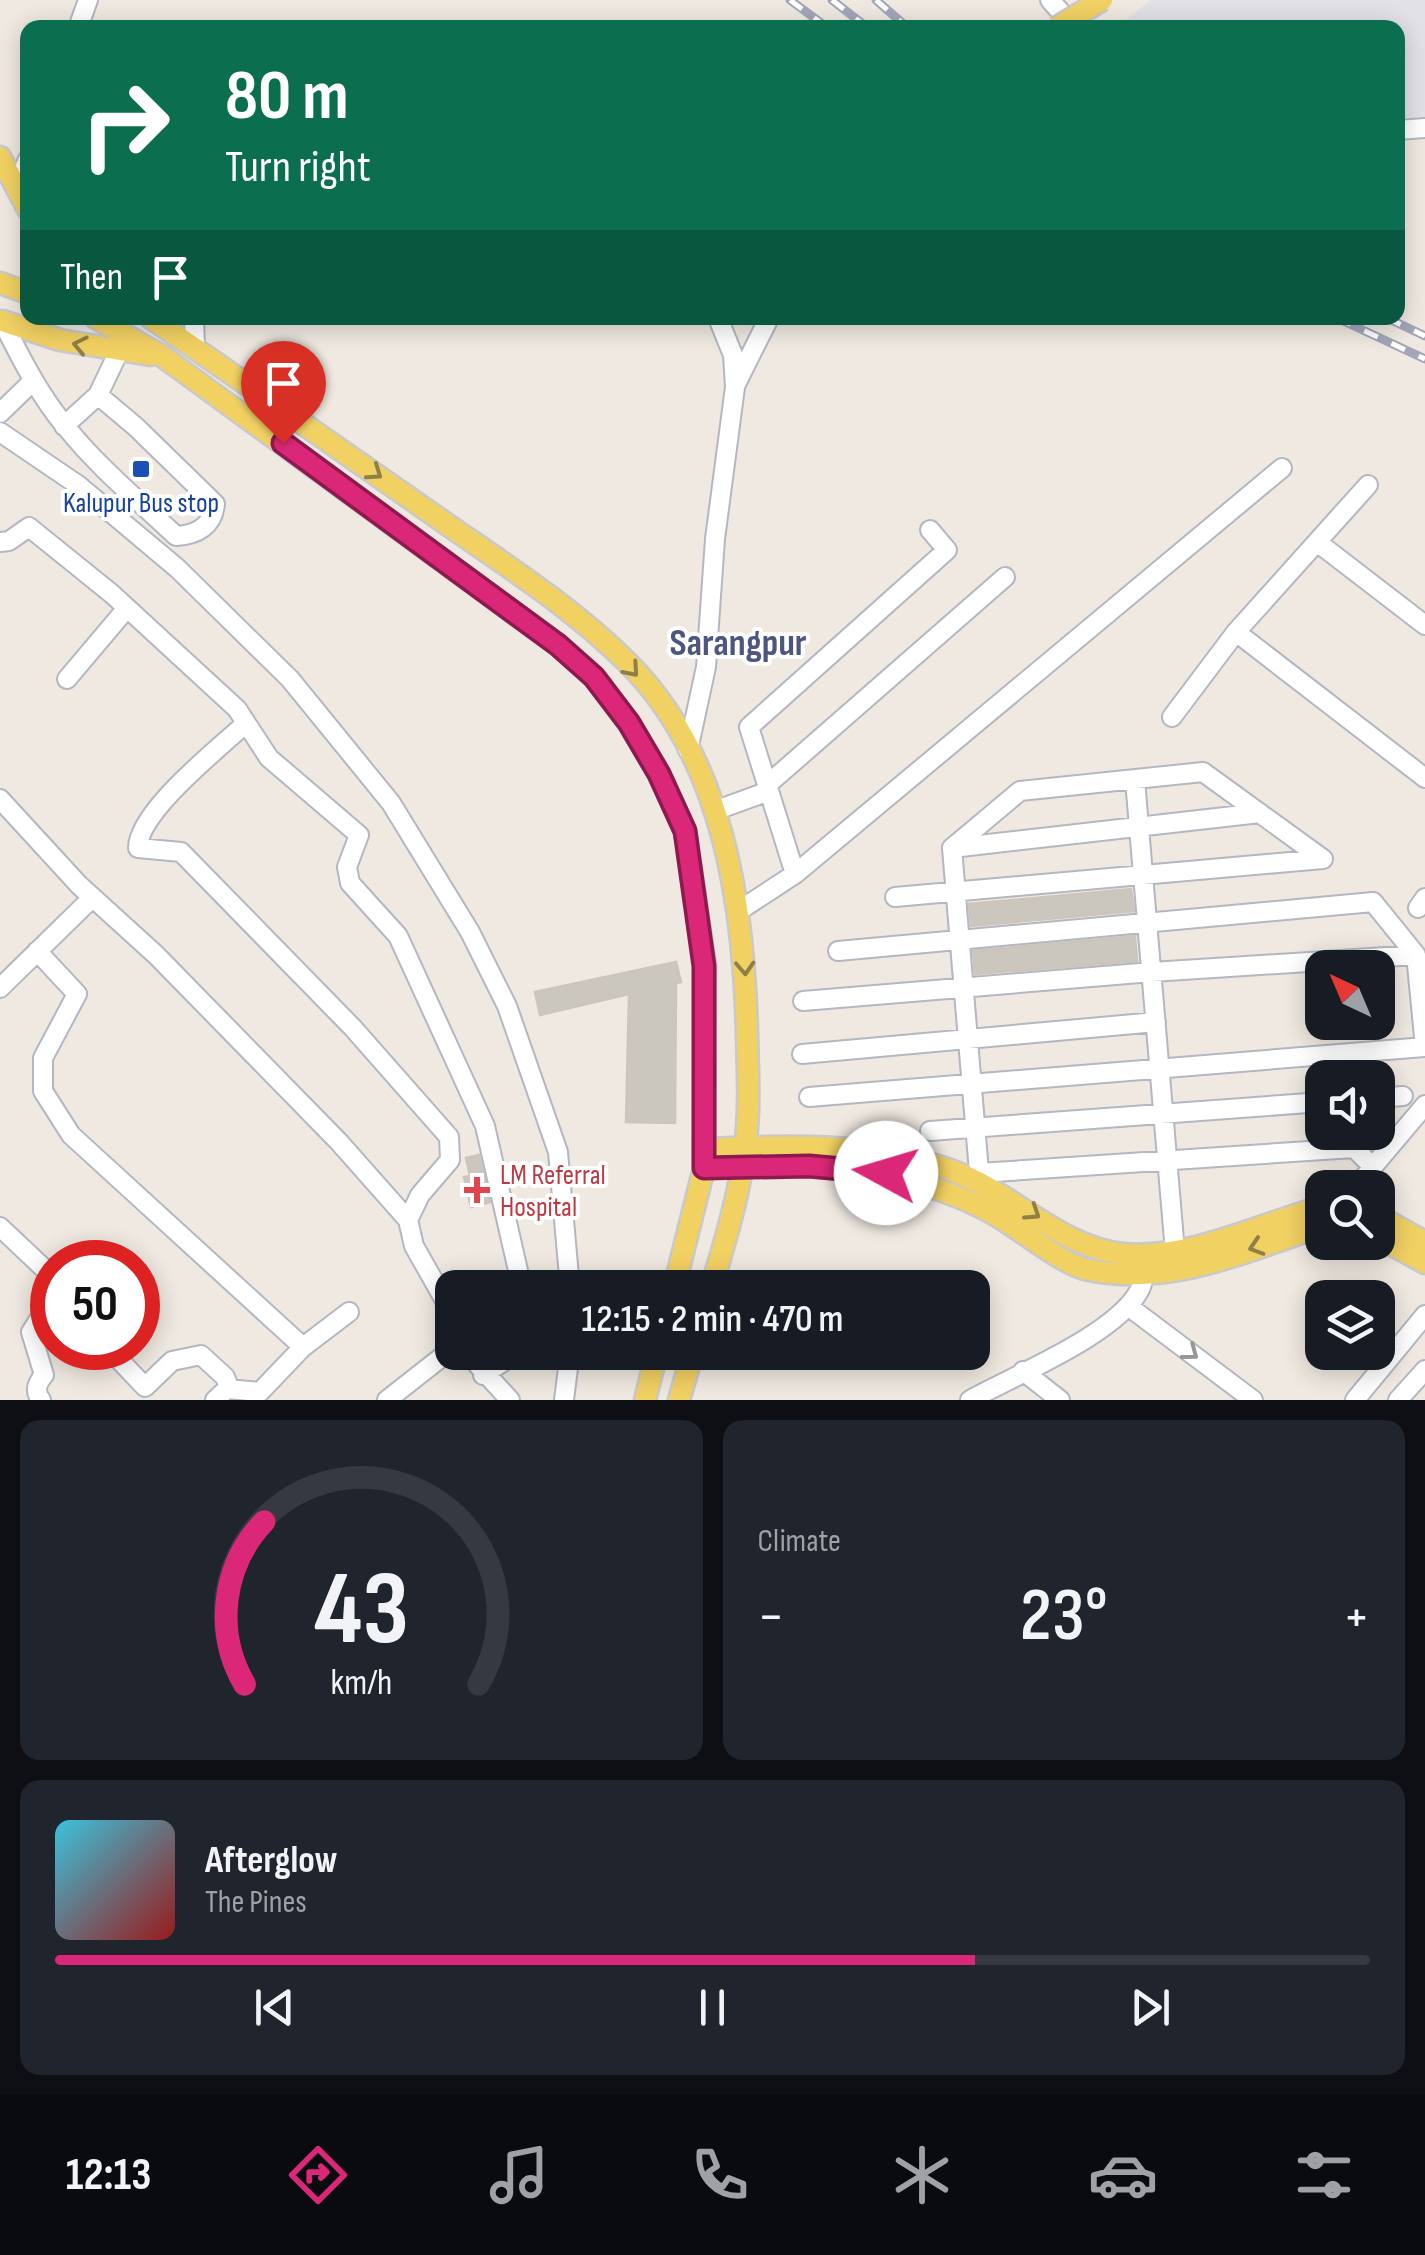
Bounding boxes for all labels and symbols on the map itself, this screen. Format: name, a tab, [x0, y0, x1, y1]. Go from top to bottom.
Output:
one-way arrow	[72, 335, 89, 356]
pin	[241, 341, 326, 444]
marker: Kalupur Bus stop	[130, 458, 152, 480]
one-way arrow	[363, 461, 382, 479]
place label: Kalupur Bus stop	[63, 487, 219, 520]
district label: Sarangpur	[669, 621, 807, 666]
one-way arrow	[620, 659, 638, 677]
north arrow	[1305, 950, 1395, 1040]
one-way arrow	[734, 960, 755, 976]
position arrow	[834, 1121, 938, 1225]
place label: LM Referral Hospital	[500, 1159, 606, 1224]
marker: LM Referral Hospital	[464, 1177, 490, 1203]
one-way arrow	[1022, 1201, 1040, 1220]
one-way arrow	[1249, 1236, 1266, 1256]
speed limit sign: 50	[30, 1240, 160, 1370]
one-way arrow	[1180, 1342, 1198, 1359]

